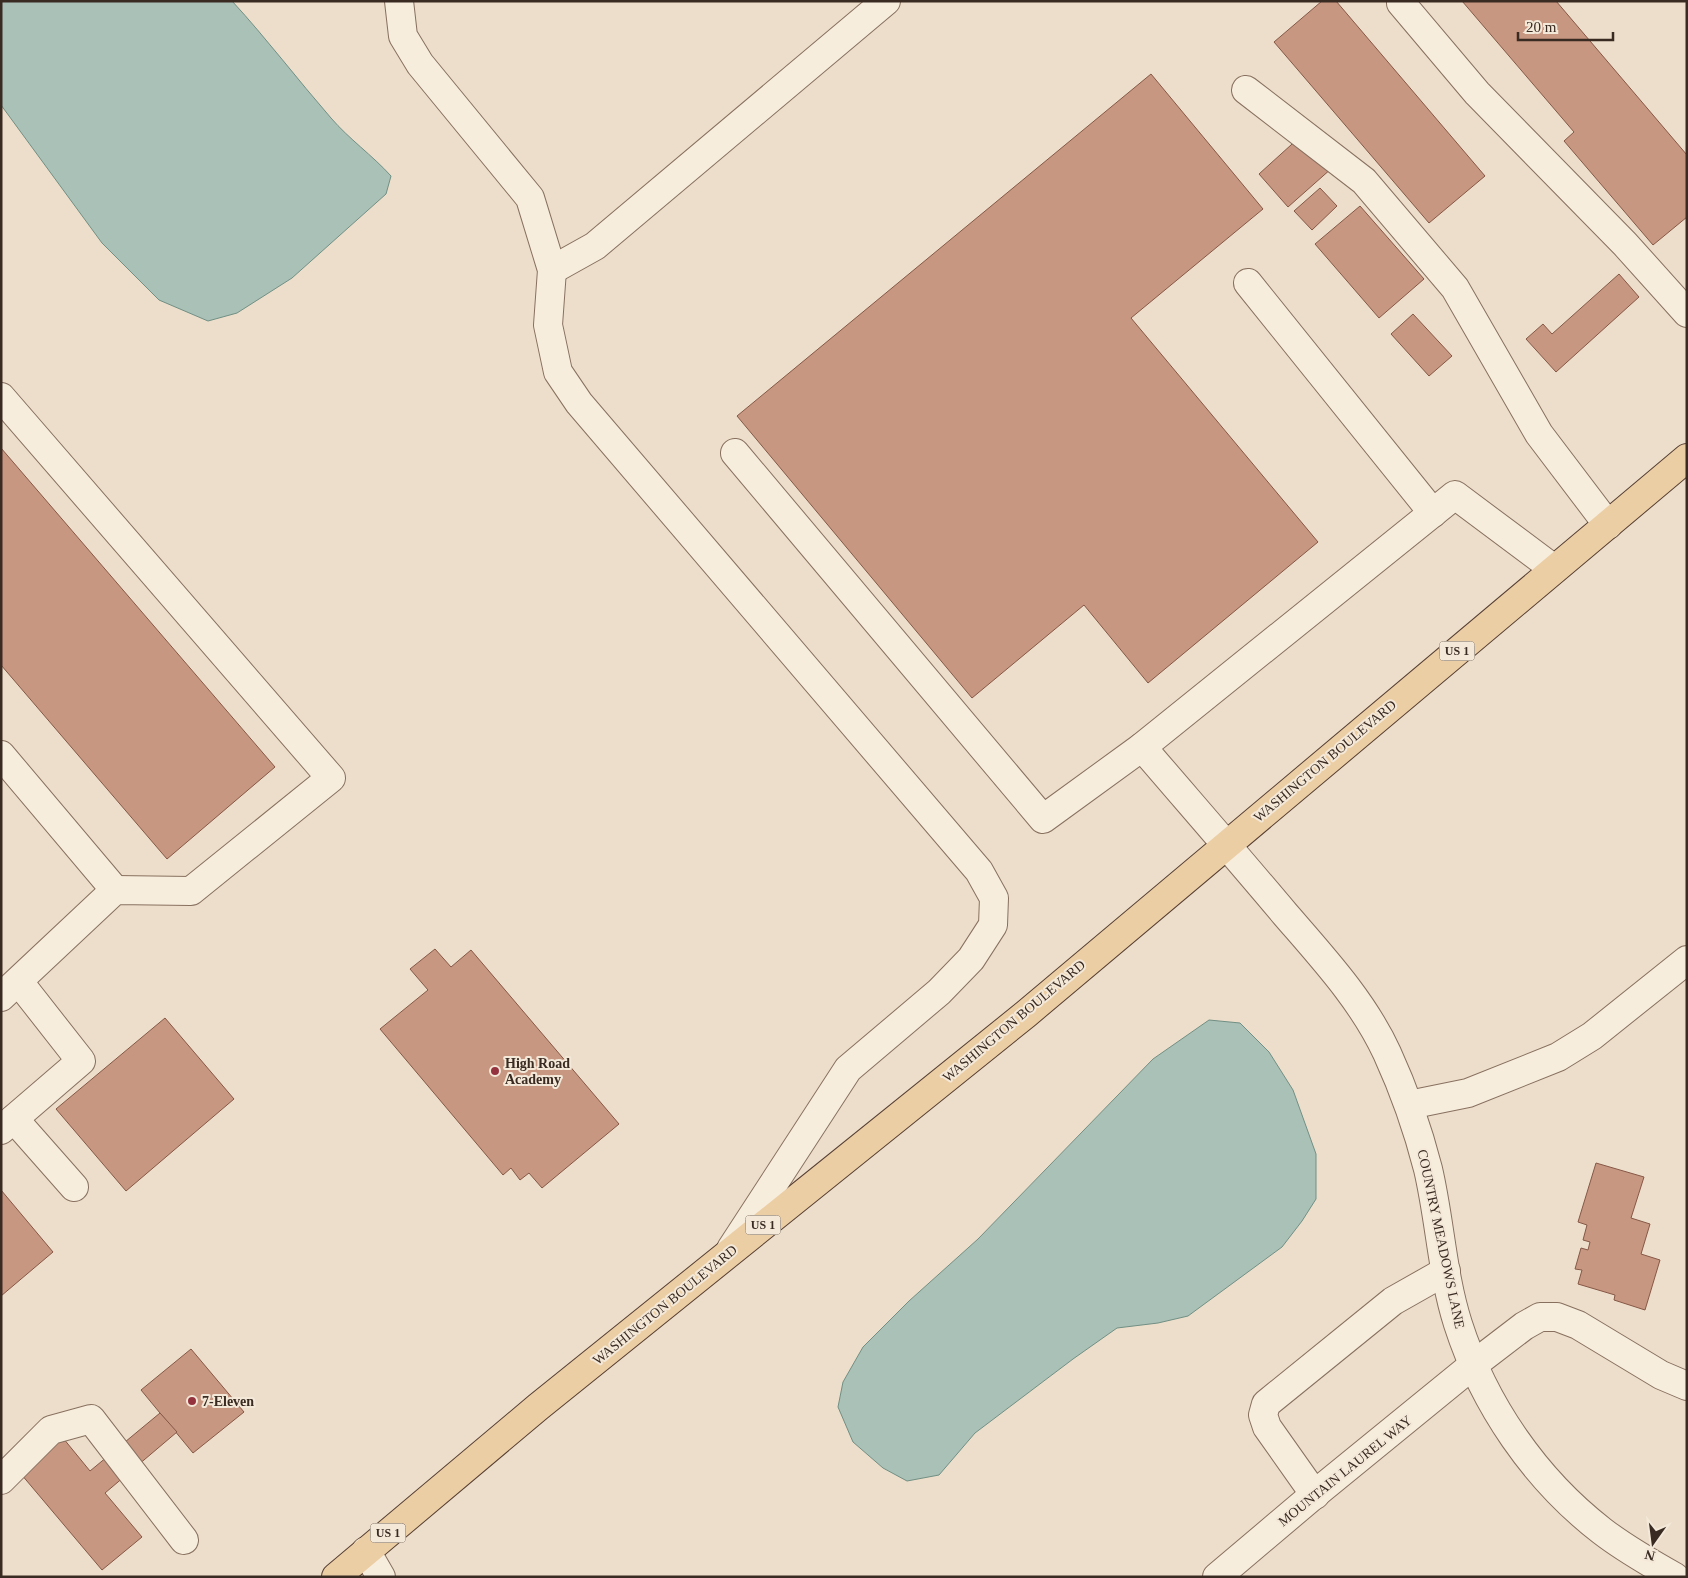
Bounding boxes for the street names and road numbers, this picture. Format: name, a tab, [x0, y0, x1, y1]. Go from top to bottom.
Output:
road number: US 1	[1440, 641, 1474, 660]
street label: WASHINGTON BOULEVARD	[1251, 697, 1399, 825]
street label: WASHINGTON BOULEVARD	[940, 957, 1088, 1085]
street label: COUNTRY MEADOWS LANE	[1415, 1148, 1467, 1330]
road number: US 1	[746, 1216, 780, 1234]
street label: WASHINGTON BOULEVARD	[590, 1242, 740, 1368]
street label: MOUNTAIN LAUREL WAY	[1275, 1413, 1415, 1529]
road number: US 1	[370, 1524, 406, 1542]

